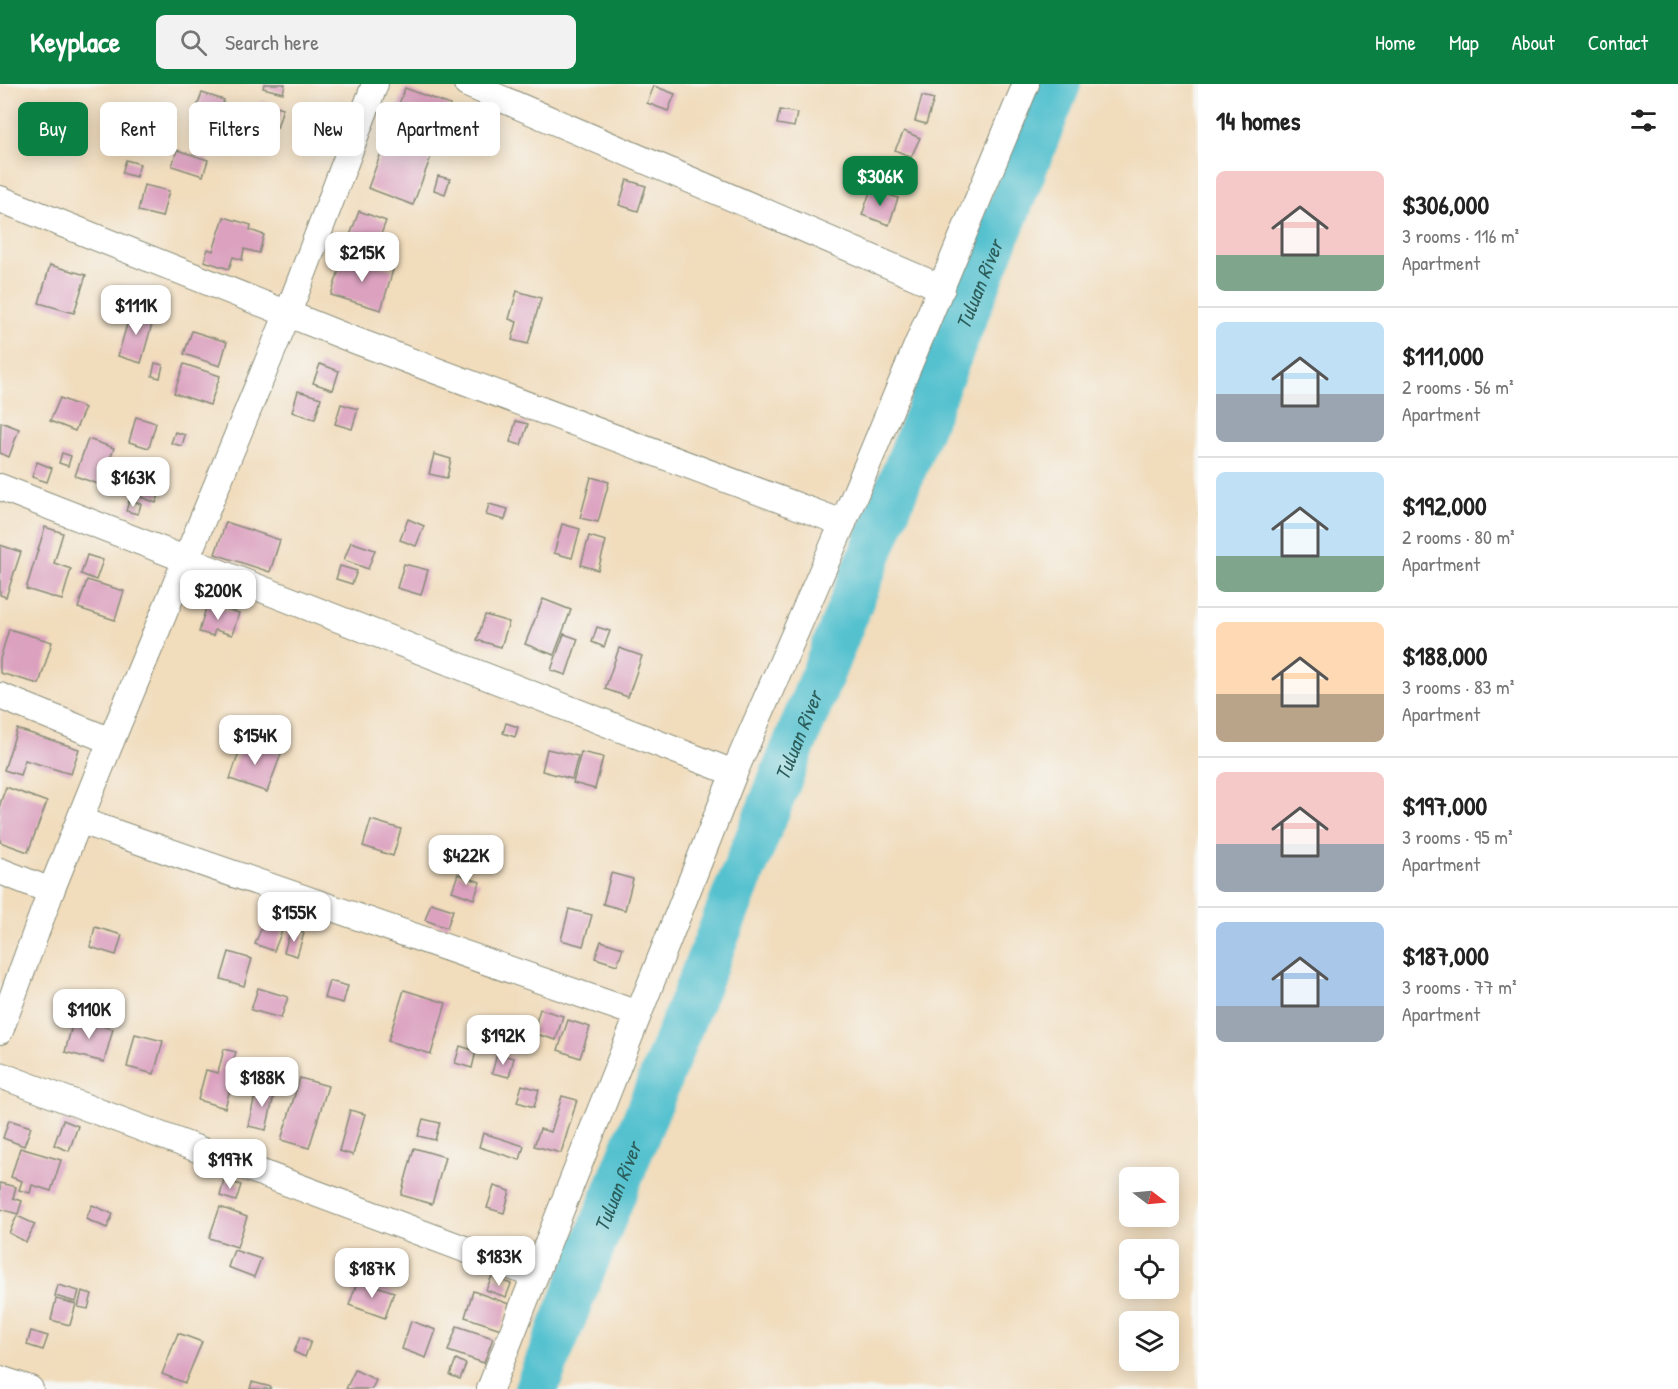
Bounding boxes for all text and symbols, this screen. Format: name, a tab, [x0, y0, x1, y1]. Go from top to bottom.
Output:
search box	[156, 15, 576, 69]
text: Keyplace	[30, 23, 120, 61]
icon: search	[177, 26, 210, 59]
text: Search here	[225, 27, 319, 57]
text: Home	[1375, 28, 1416, 57]
text: Map	[1449, 28, 1479, 57]
text: About	[1512, 28, 1555, 57]
text: Contact	[1588, 28, 1648, 57]
chip: Buy	[18, 102, 88, 156]
chip: Rent	[100, 102, 177, 156]
chip: Filters	[189, 102, 280, 156]
chip: New	[292, 102, 364, 156]
chip: Apartment	[376, 102, 500, 156]
text: 14 homes	[1216, 103, 1301, 138]
icon: filters	[1627, 104, 1660, 137]
pin: $306K	[838, 156, 922, 207]
text: $306K	[857, 162, 903, 189]
text: $306,000	[1402, 187, 1489, 222]
icon: home	[1264, 195, 1336, 267]
text: 3 rooms · 116 m²	[1402, 222, 1519, 249]
pin: $215K	[320, 232, 404, 283]
water label: Tuluan River	[948, 233, 1011, 333]
text: $215K	[339, 238, 385, 265]
text: Apartment	[1402, 249, 1480, 276]
pin: $111K	[94, 285, 178, 336]
text: $111K	[115, 291, 157, 318]
text: $111,000	[1402, 338, 1484, 373]
icon: home	[1264, 346, 1336, 418]
text: 2 rooms · 56 m²	[1402, 373, 1514, 400]
text: Apartment	[1402, 400, 1480, 427]
pin: $163K	[91, 457, 175, 508]
text: $163K	[111, 463, 155, 490]
text: $192,000	[1402, 488, 1487, 523]
icon: home	[1264, 496, 1336, 568]
text: 2 rooms · 80 m²	[1402, 523, 1515, 550]
text: Apartment	[1402, 550, 1480, 577]
pin: $200K	[176, 570, 260, 621]
text: $200K	[194, 576, 242, 603]
text: $188,000	[1402, 638, 1487, 673]
icon: home	[1264, 646, 1336, 718]
text: 3 rooms · 83 m²	[1402, 673, 1514, 700]
water label: Tuluan River	[767, 684, 830, 785]
text: Apartment	[1402, 700, 1480, 727]
pin: $154K	[213, 715, 297, 766]
text: $154K	[233, 721, 277, 748]
text: $197,000	[1402, 788, 1487, 823]
icon: home	[1264, 796, 1336, 868]
text: 3 rooms · 95 m²	[1402, 823, 1512, 850]
pin: $422K	[424, 835, 508, 886]
text: $422K	[443, 841, 489, 868]
text: Apartment	[1402, 850, 1480, 877]
pin: $155K	[252, 892, 336, 943]
text: $155K	[272, 898, 316, 925]
text: $187,000	[1402, 938, 1489, 973]
icon: home	[1264, 946, 1336, 1018]
text: 3 rooms · 77 m²	[1402, 973, 1516, 1000]
pin: $110K	[47, 989, 131, 1040]
text: $110K	[67, 995, 111, 1022]
text: Apartment	[1402, 1000, 1480, 1027]
pin: $192K	[461, 1015, 545, 1066]
text: $192K	[481, 1021, 525, 1048]
pin: $188K	[220, 1057, 304, 1108]
text: $188K	[239, 1063, 285, 1090]
water label: Tuluan River	[586, 1135, 649, 1236]
pin: $197K	[188, 1139, 272, 1190]
text: $197K	[207, 1145, 253, 1172]
north arrow	[1119, 1167, 1179, 1227]
map controls	[1119, 1167, 1179, 1371]
pin: $183K	[457, 1236, 541, 1287]
button: locate	[1119, 1239, 1179, 1299]
text: $183K	[476, 1242, 522, 1269]
pin: $187K	[330, 1248, 414, 1299]
text: $187K	[349, 1254, 395, 1281]
button: layers	[1119, 1311, 1179, 1371]

